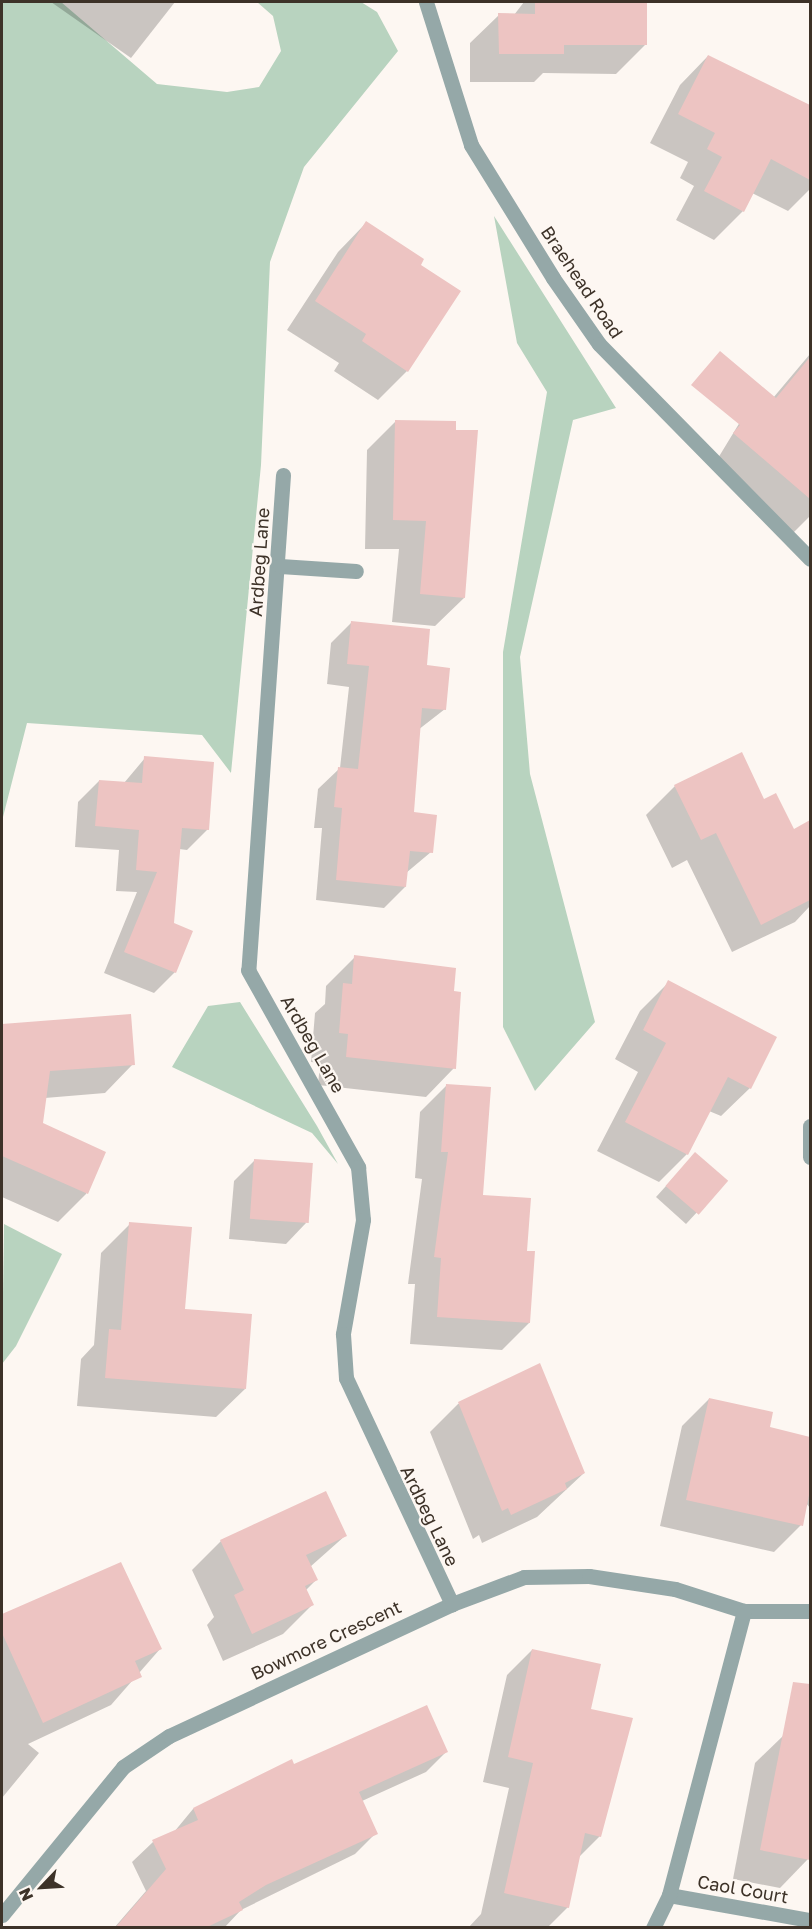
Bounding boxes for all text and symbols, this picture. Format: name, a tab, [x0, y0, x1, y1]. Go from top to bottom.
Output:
street label: Braehead Road	[536, 222, 628, 342]
street label: Ardbeg Lane	[244, 507, 274, 617]
street label: Ardbeg Lane	[276, 991, 350, 1097]
street label: Ardbeg Lane	[396, 1462, 464, 1570]
street label: Bowmore Crescent	[247, 1596, 405, 1684]
north arrow	[12, 1857, 72, 1917]
street label: Caol Court	[696, 1870, 790, 1908]
text: N	[14, 1885, 37, 1904]

